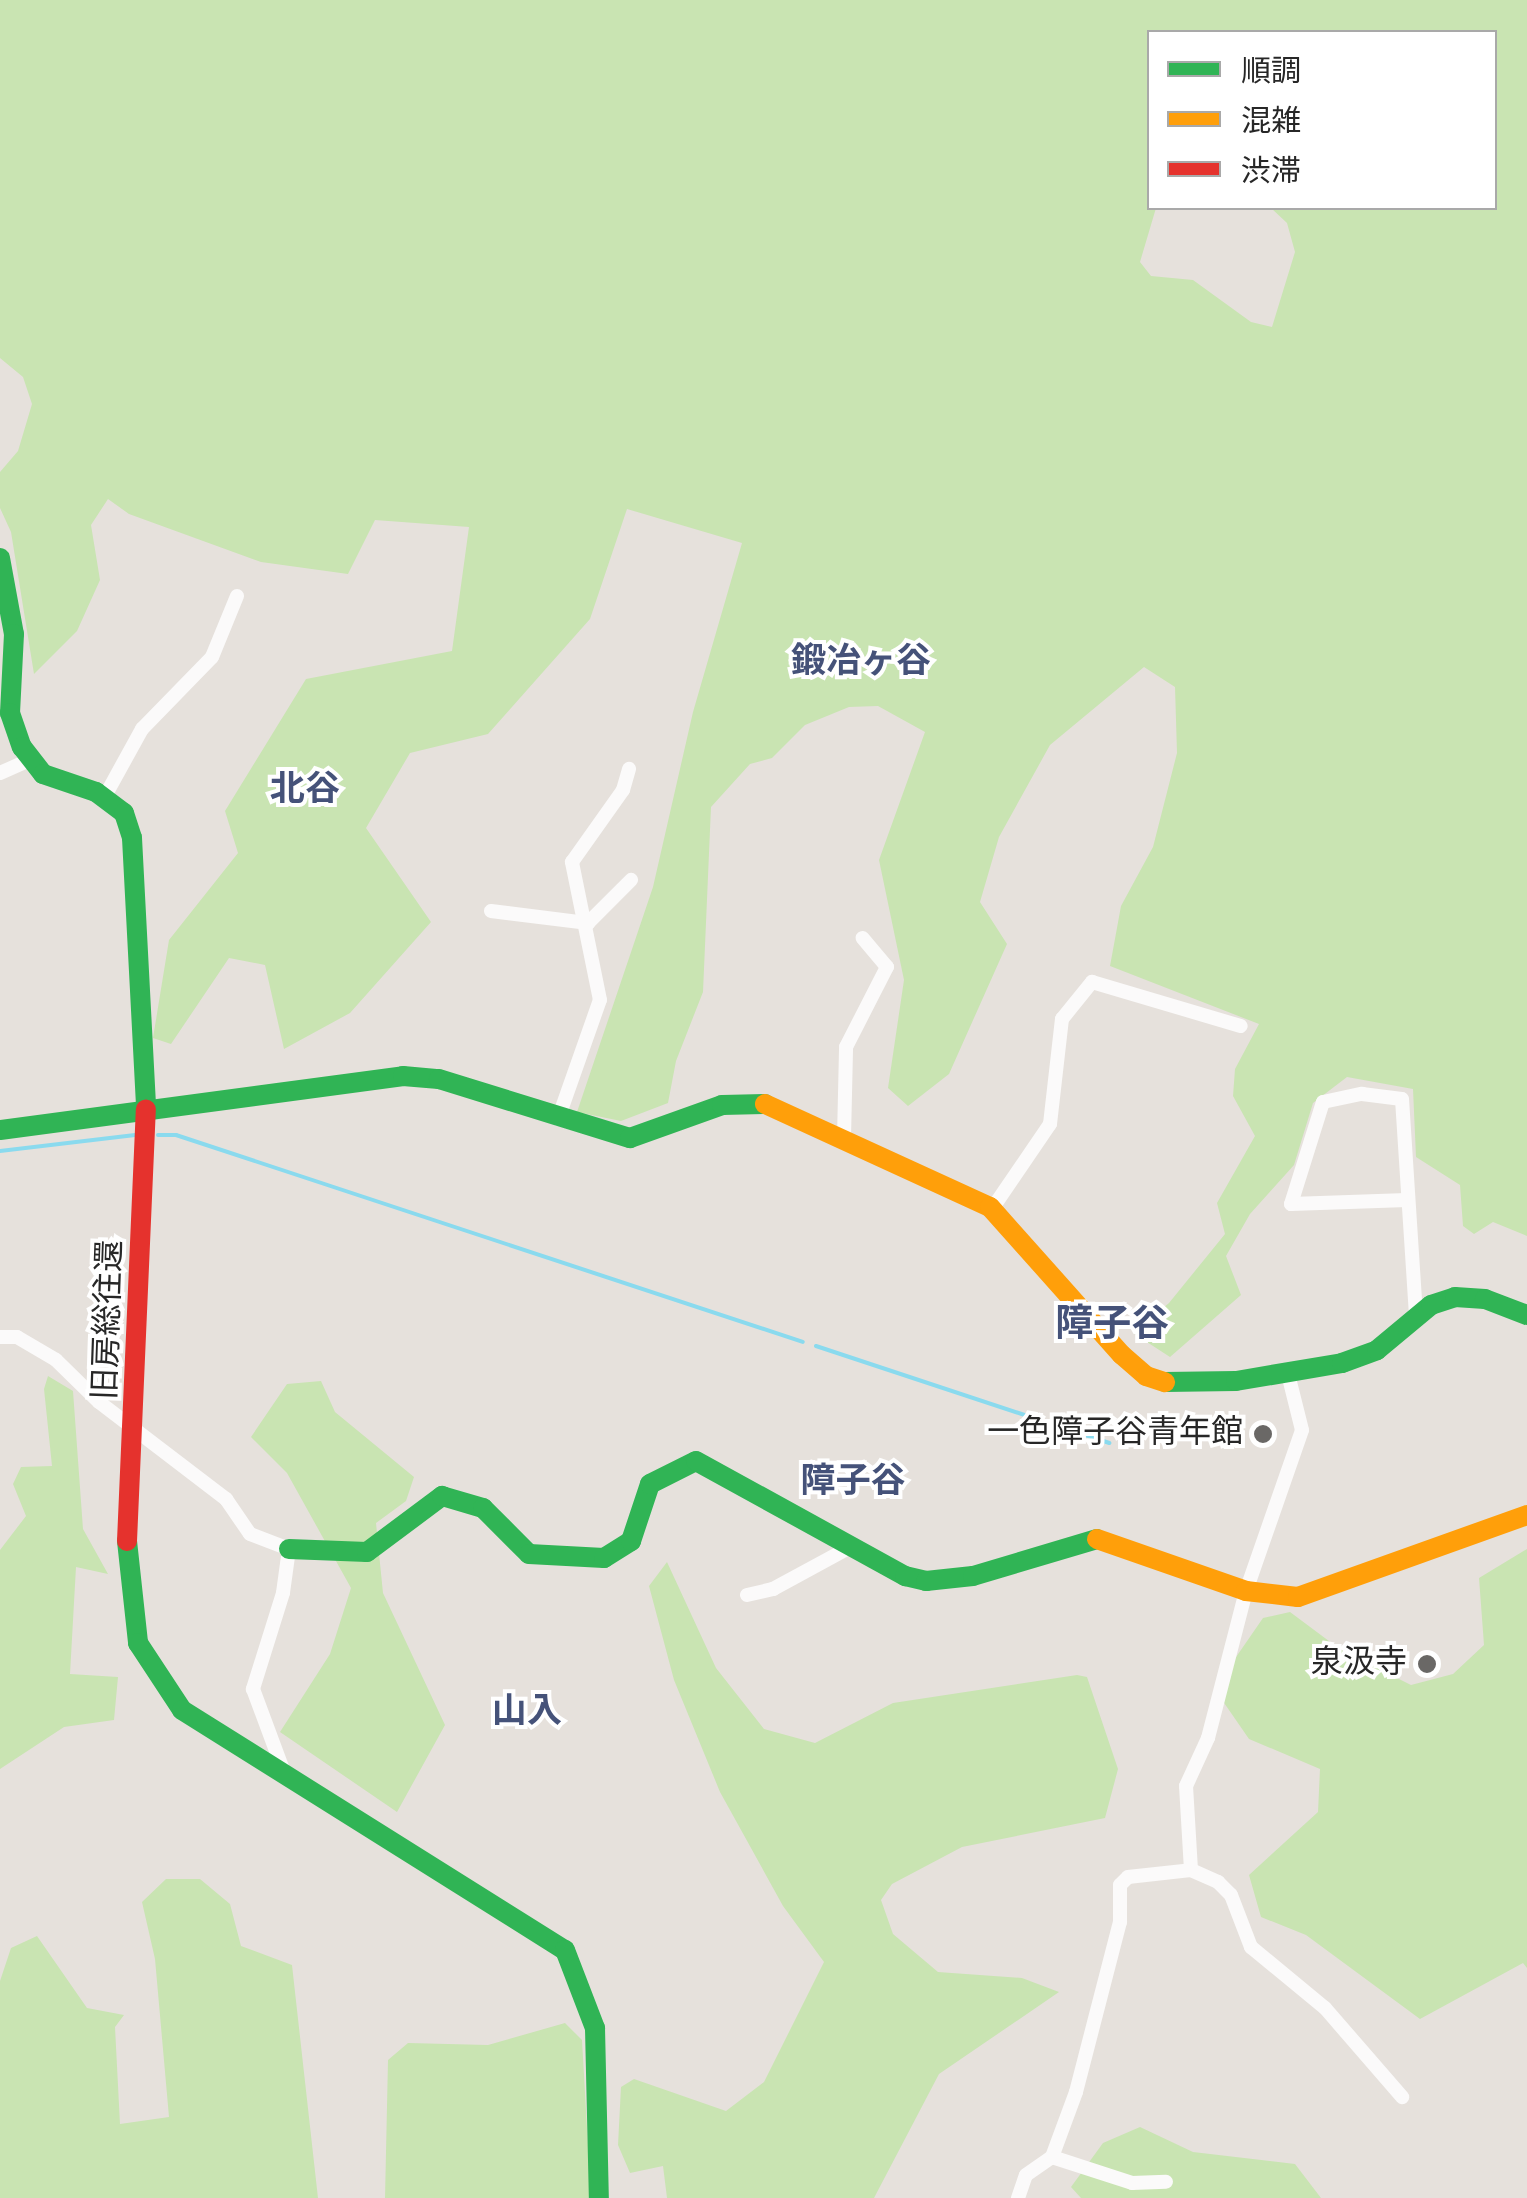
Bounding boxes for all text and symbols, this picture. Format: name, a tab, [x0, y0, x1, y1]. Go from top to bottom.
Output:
legend	[1147, 30, 1497, 210]
text: 順調	[1241, 55, 1301, 92]
text: 混雑	[1241, 105, 1301, 142]
text: 渋滞	[1241, 155, 1301, 192]
district label: 鍛冶ヶ谷	[791, 642, 931, 684]
district label: 北谷	[270, 770, 340, 812]
street label: 旧房総往還	[88, 1239, 132, 1401]
district label: 障子谷	[1055, 1304, 1169, 1350]
place label: 一色障子谷青年館	[987, 1415, 1243, 1453]
marker: 一色障子谷青年館	[1252, 1423, 1274, 1445]
district label: 障子谷	[801, 1462, 905, 1504]
place label: 泉汲寺	[1311, 1645, 1407, 1683]
marker: 泉汲寺	[1416, 1653, 1438, 1675]
district label: 山入	[492, 1692, 562, 1734]

